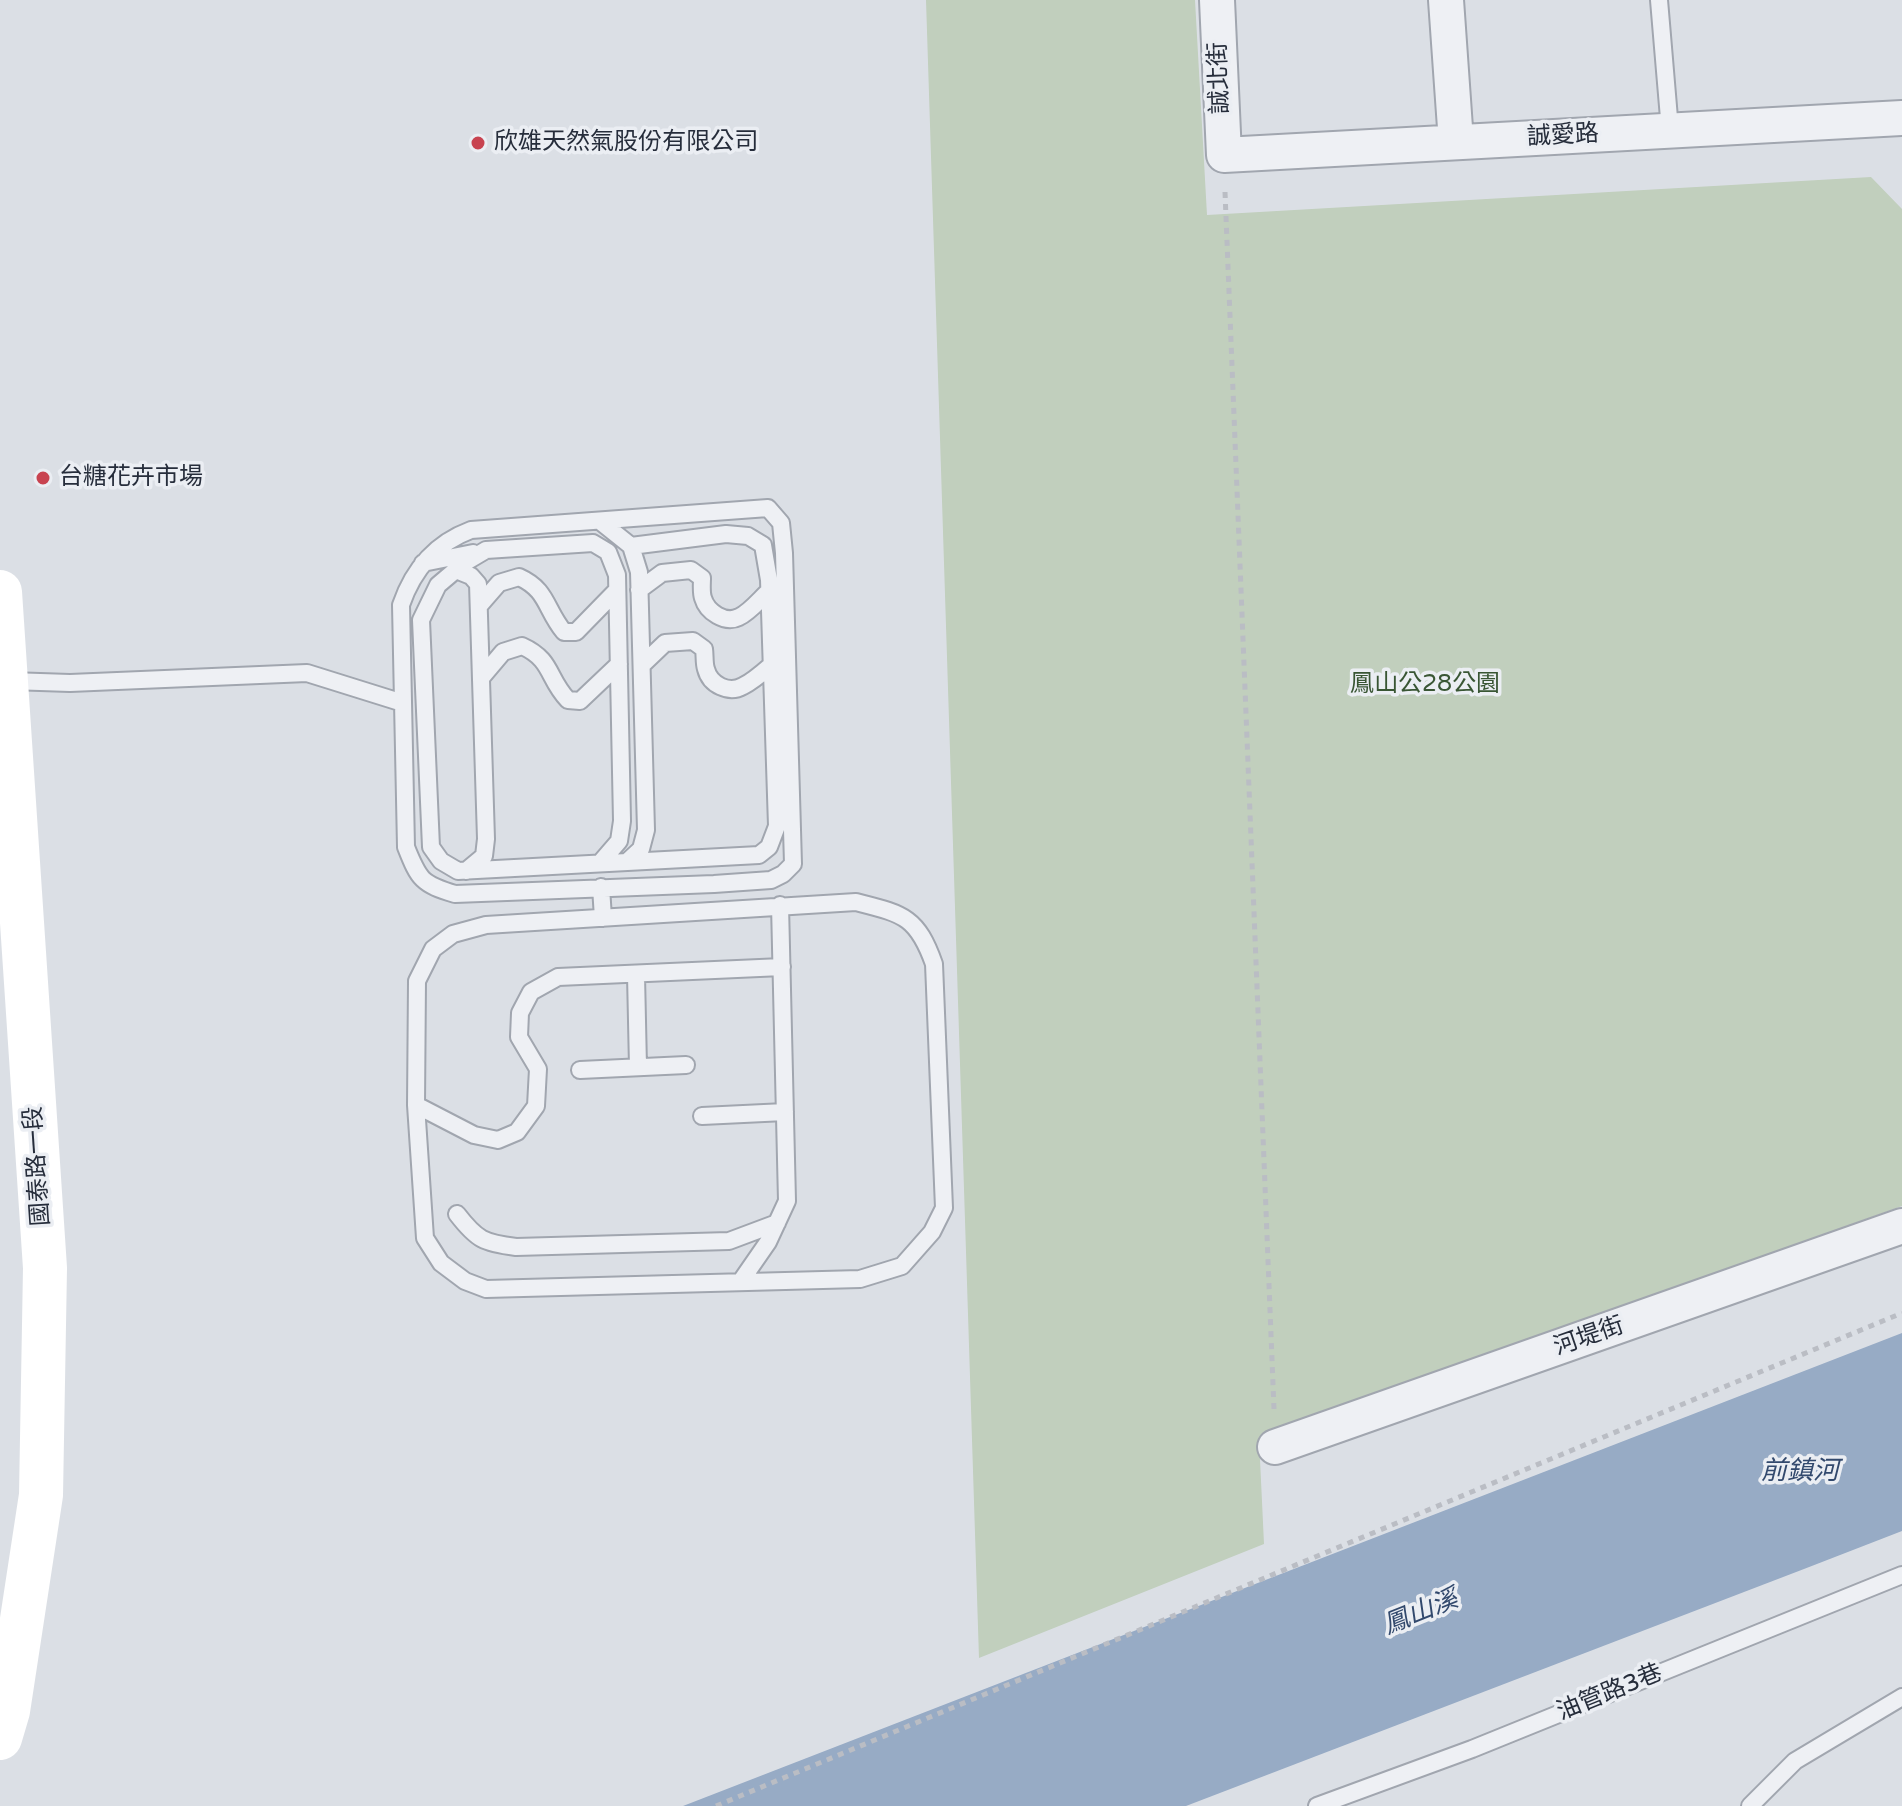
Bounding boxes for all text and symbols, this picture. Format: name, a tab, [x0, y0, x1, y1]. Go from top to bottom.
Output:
street label: 誠北街	[1204, 42, 1236, 114]
street label: 誠愛路	[1526, 120, 1600, 152]
place label: 欣雄天然氣股份有限公司	[494, 129, 758, 157]
marker: 欣雄天然氣股份有限公司	[469, 134, 487, 152]
place label: 台糖花卉市場	[59, 464, 203, 492]
marker: 台糖花卉市場	[34, 469, 52, 487]
park label: 鳳山公28公園	[1350, 671, 1500, 699]
street label: 國泰路一段	[19, 1105, 57, 1227]
street label: 河堤街	[1550, 1312, 1628, 1362]
water label: 前鎮河	[1761, 1456, 1839, 1488]
water label: 鳳山溪	[1379, 1584, 1463, 1642]
street label: 油管路3巷	[1553, 1659, 1667, 1727]

